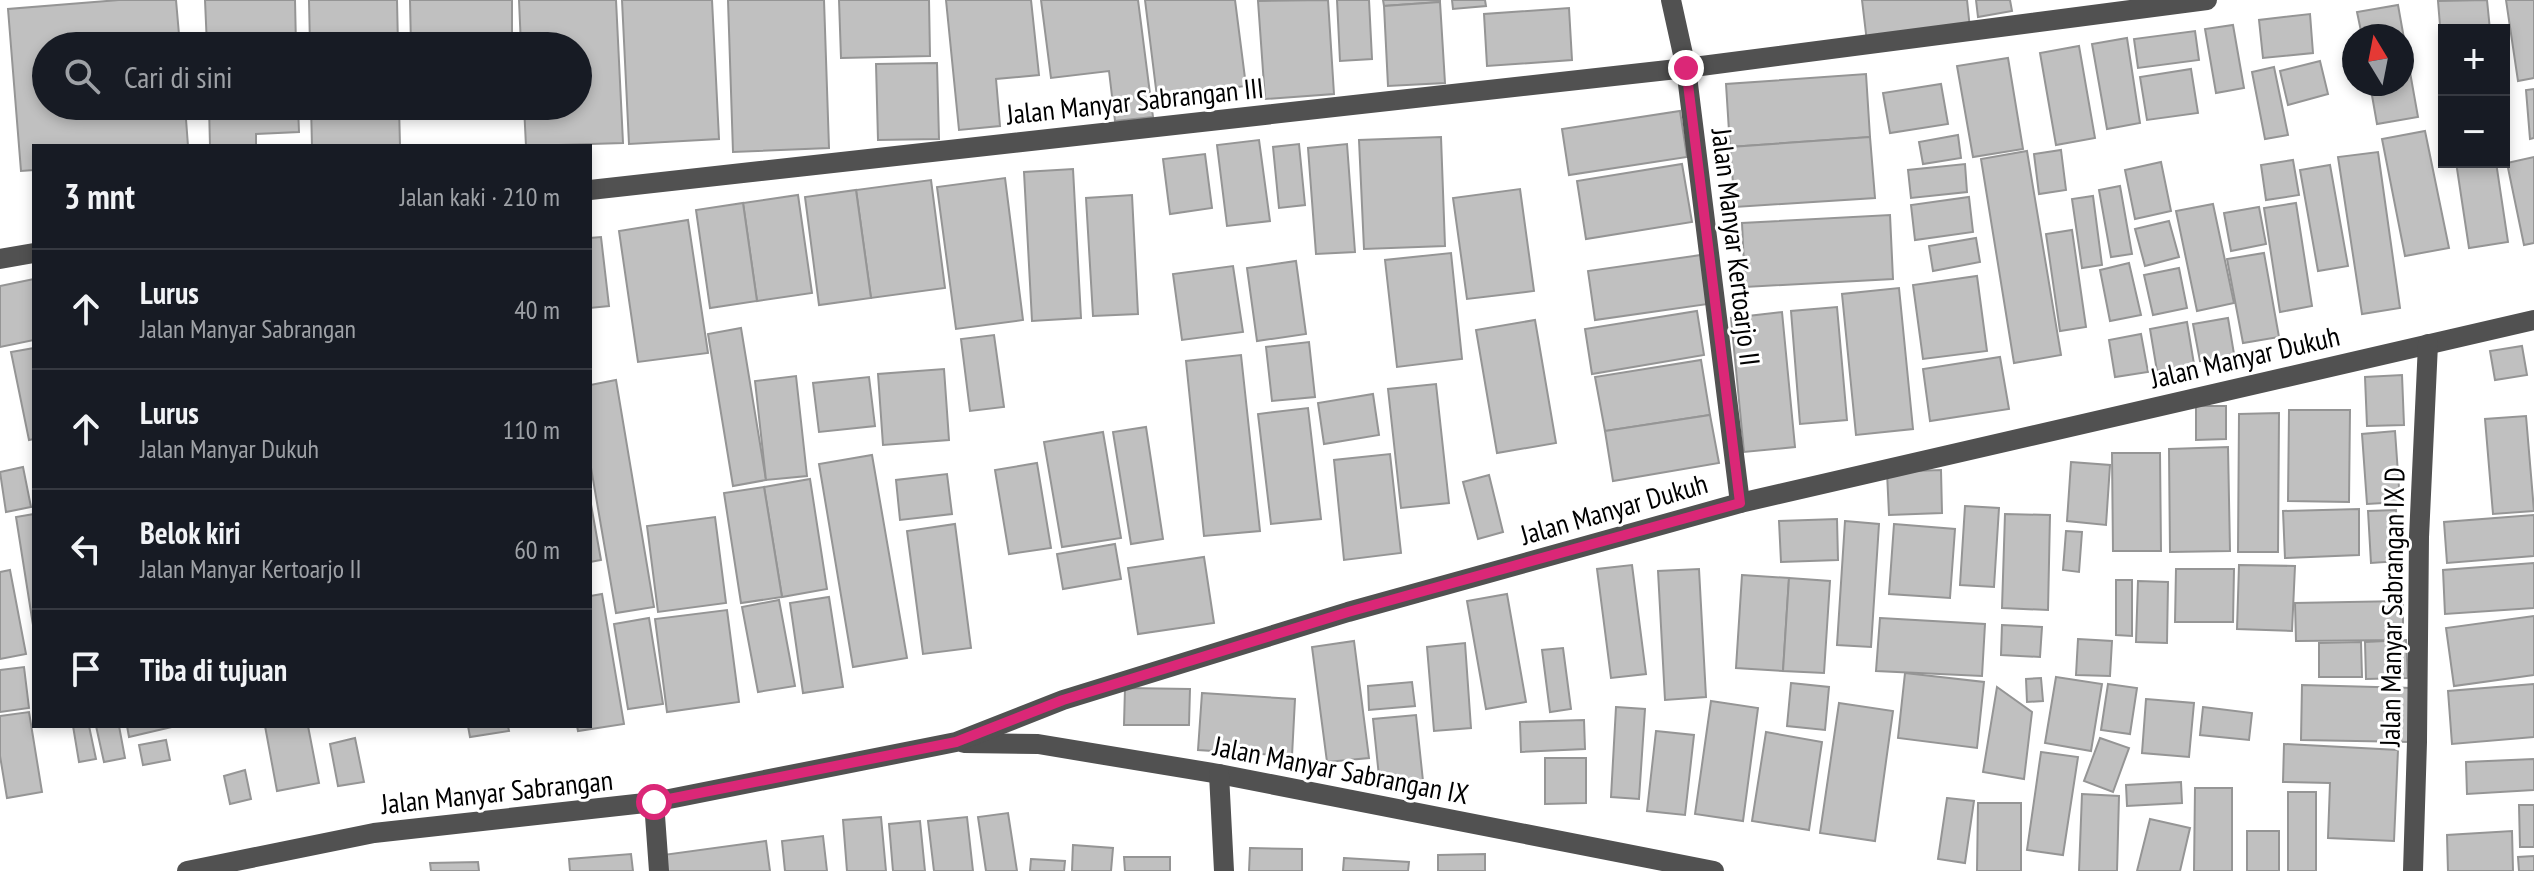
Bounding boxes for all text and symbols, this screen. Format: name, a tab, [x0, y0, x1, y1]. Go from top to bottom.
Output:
north arrow	[2342, 24, 2414, 96]
map controls	[2438, 24, 2510, 168]
button: +	[2438, 24, 2510, 96]
search box	[32, 32, 592, 120]
route end	[1668, 50, 1704, 86]
icon: search	[60, 54, 104, 98]
text: Cari di sini	[124, 57, 233, 96]
street label: Jalan Manyar Sabrangan III	[1004, 69, 1265, 132]
button: −	[2438, 96, 2510, 168]
street label: Jalan Manyar Kertoarjo II	[1703, 125, 1769, 368]
text: 3 mnt	[64, 174, 135, 218]
text: Jalan kaki · 210 m	[400, 180, 560, 213]
text: Lurus	[140, 273, 199, 312]
icon: ahead	[64, 287, 108, 331]
text: 40 m	[514, 293, 560, 326]
text: Jalan Manyar Sabrangan	[140, 312, 356, 345]
street label: Jalan Manyar Dukuh	[2146, 317, 2343, 396]
text: Lurus	[140, 393, 199, 432]
icon: ahead	[64, 407, 108, 451]
text: 110 m	[502, 413, 560, 446]
text: Jalan Manyar Dukuh	[140, 432, 319, 465]
street label: Jalan Manyar Dukuh	[1515, 464, 1712, 553]
street label: Jalan Manyar Sabrangan IX D	[2371, 467, 2412, 748]
text: Belok kiri	[140, 513, 241, 552]
icon: left	[64, 527, 108, 571]
text: 60 m	[514, 533, 560, 566]
text: Jalan Manyar Kertoarjo II	[140, 552, 362, 585]
icon: arrive	[64, 647, 108, 691]
text: Tiba di tujuan	[140, 650, 287, 689]
street label: Jalan Manyar Sabrangan IX	[1209, 726, 1472, 812]
street label: Jalan Manyar Sabrangan	[378, 761, 615, 822]
route start	[636, 784, 672, 820]

